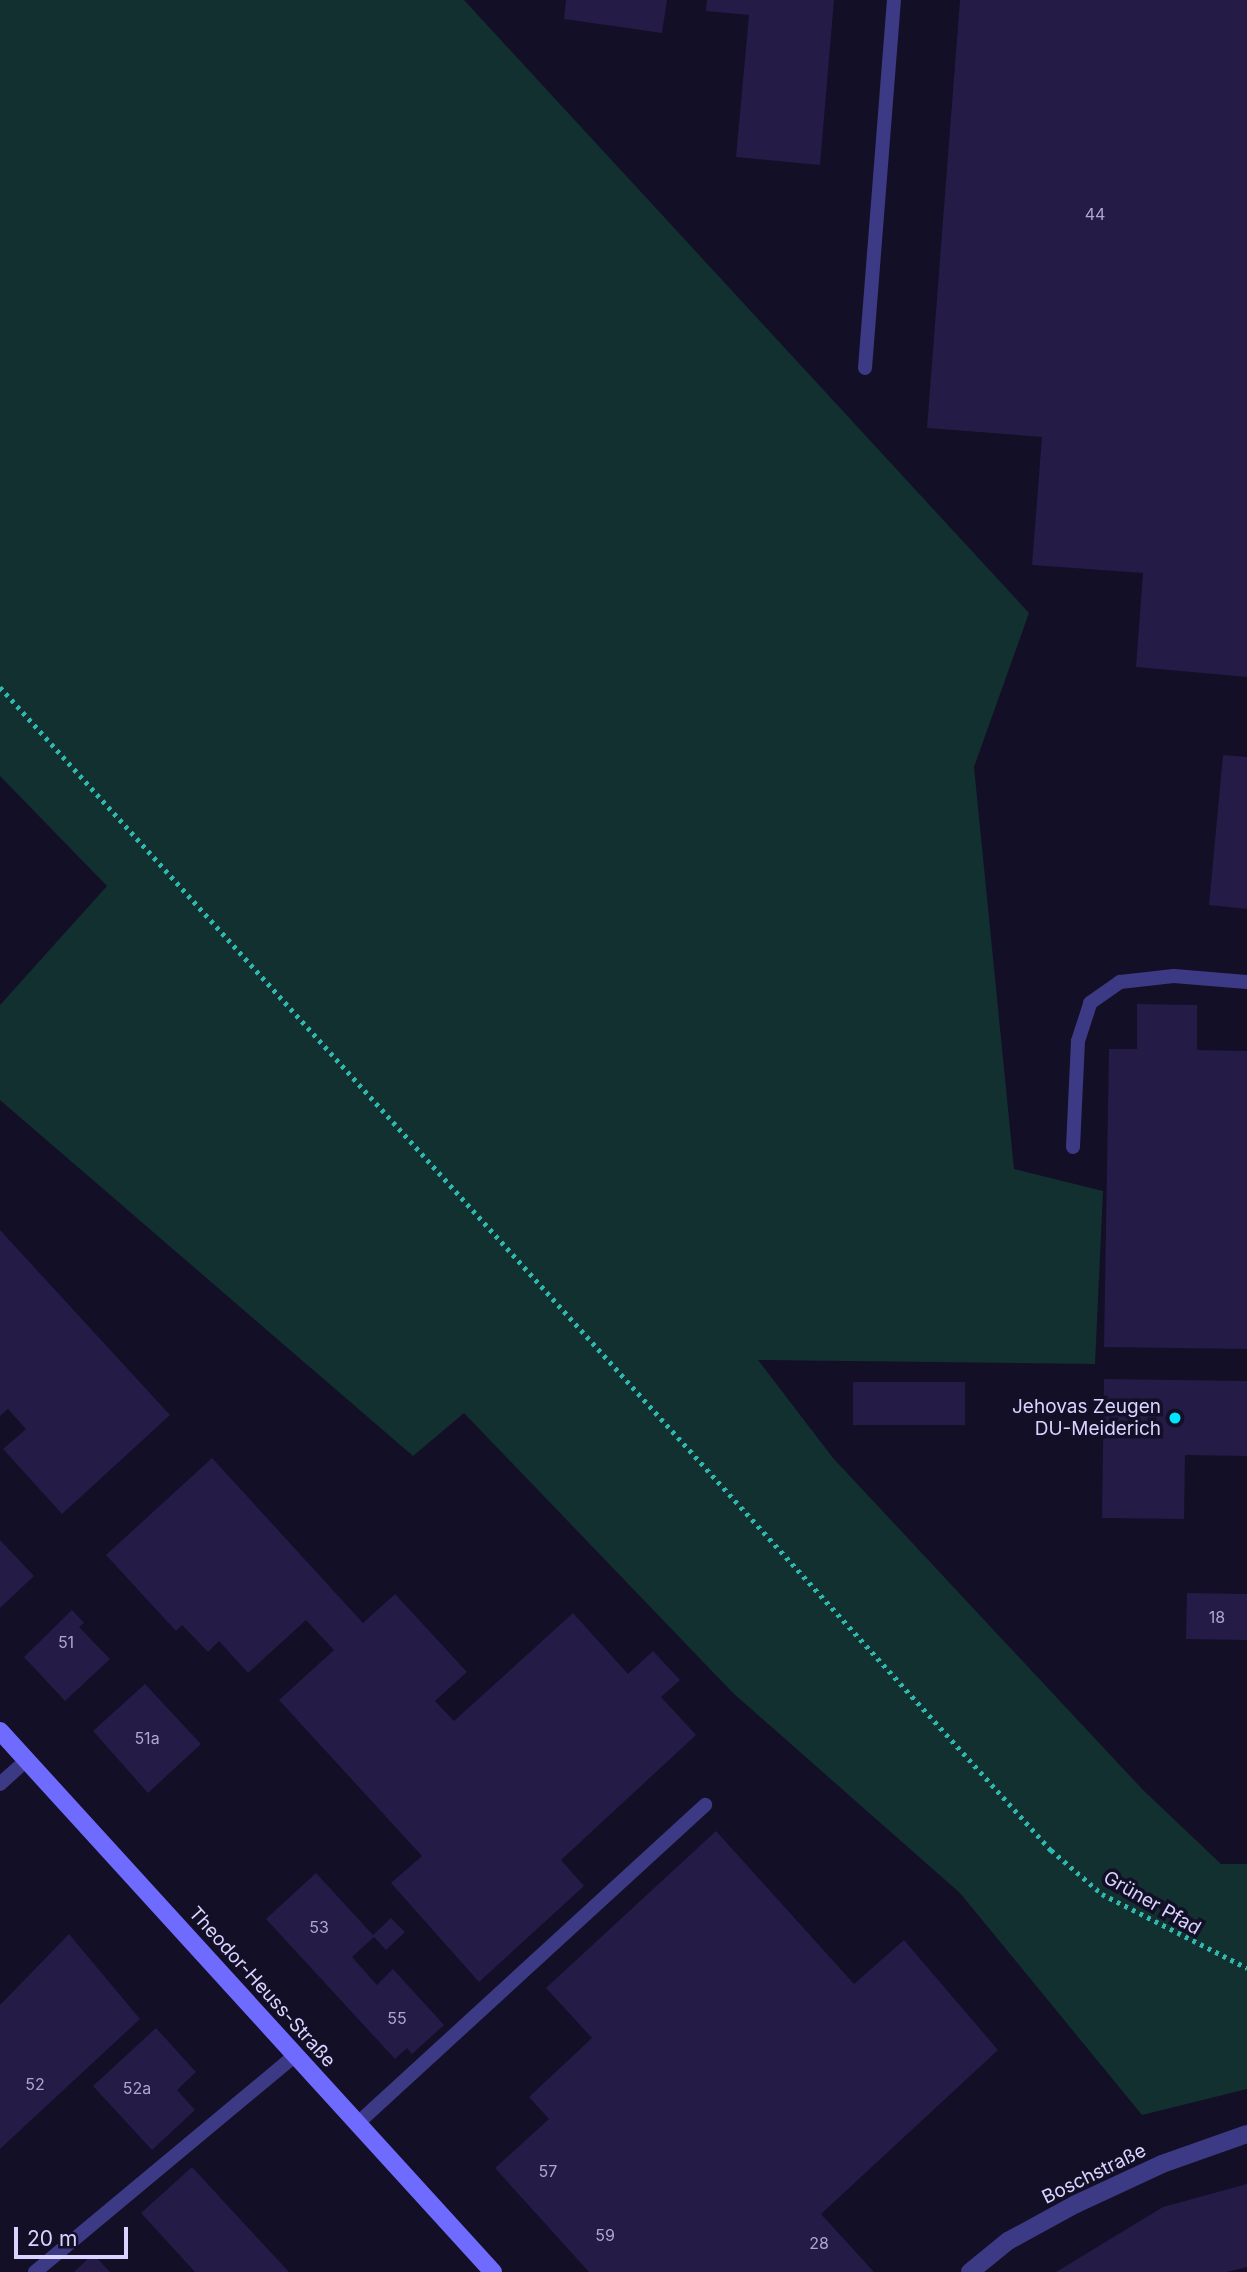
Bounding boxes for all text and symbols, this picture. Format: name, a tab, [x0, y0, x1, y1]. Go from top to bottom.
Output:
house number: 44	[1085, 204, 1105, 224]
place label: Jehovas Zeugen DU-Meiderich	[1012, 1396, 1161, 1440]
marker: Jehovas Zeugen DU-Meiderich	[1167, 1410, 1183, 1426]
house number: 18	[1209, 1607, 1225, 1627]
house number: 51	[58, 1632, 74, 1652]
house number: 51a	[134, 1728, 160, 1748]
street label: Grüner Pfad	[1099, 1866, 1205, 1940]
street label: Theodor-Heuss-Straße	[184, 1902, 340, 2072]
house number: 53	[309, 1917, 329, 1937]
house number: 55	[387, 2008, 407, 2028]
house number: 52	[25, 2074, 45, 2094]
house number: 52a	[123, 2078, 151, 2098]
street label: Boschstraße	[1038, 2139, 1150, 2209]
house number: 57	[539, 2161, 557, 2181]
scale bar	[18, 2212, 131, 2256]
house number: 59	[595, 2225, 615, 2245]
text: 20 m	[27, 2226, 77, 2251]
house number: 28	[809, 2233, 829, 2253]

